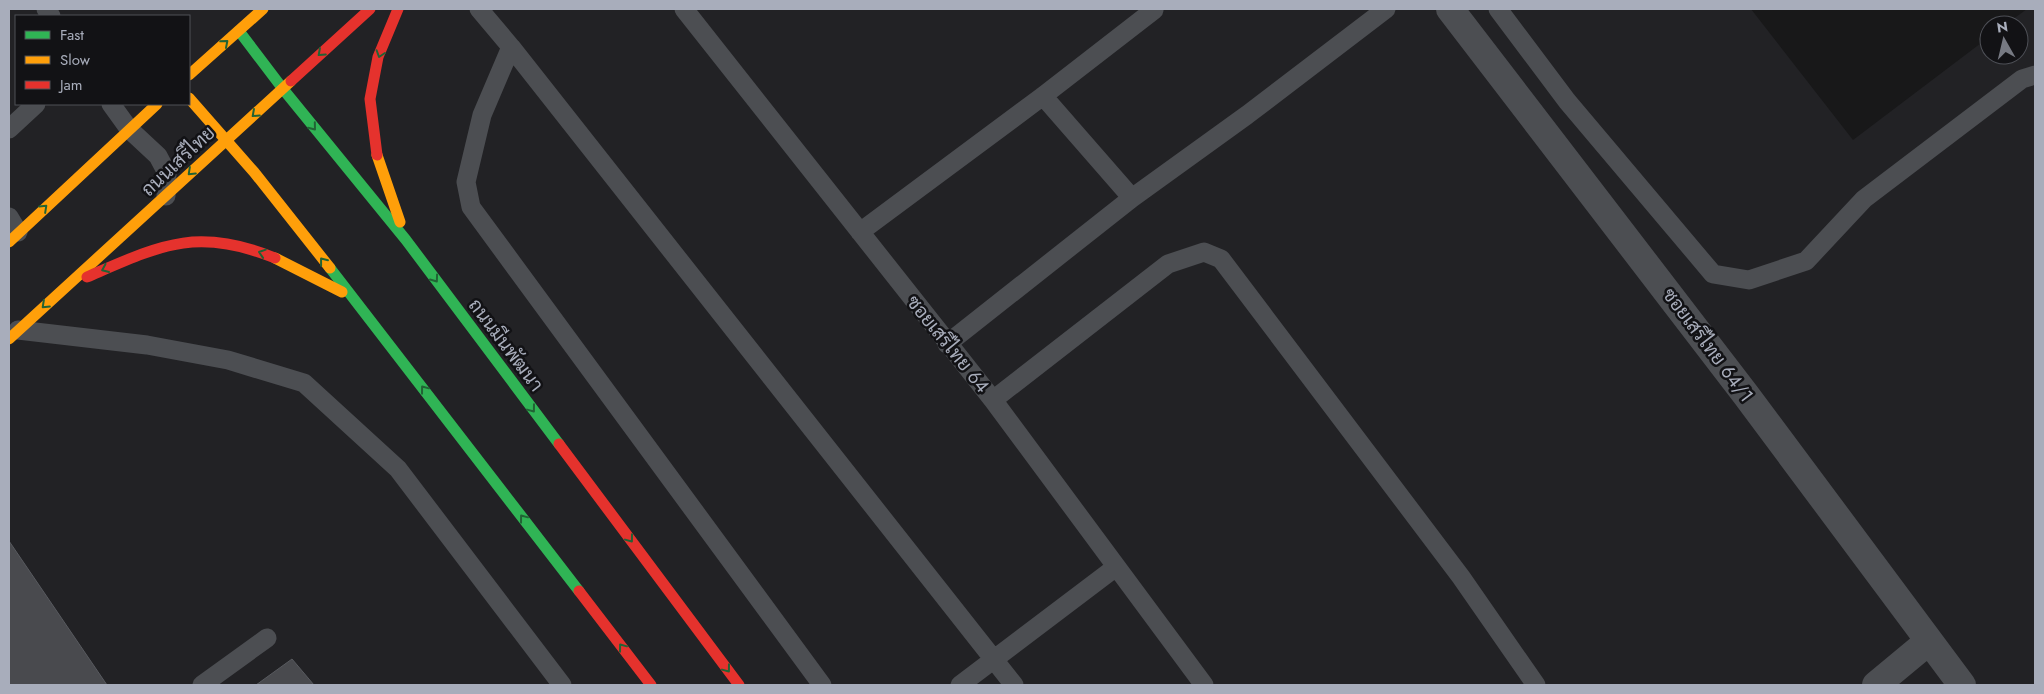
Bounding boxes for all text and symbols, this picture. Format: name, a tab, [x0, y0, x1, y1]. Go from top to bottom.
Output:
legend	[15, 15, 190, 105]
north arrow	[1979, 15, 2029, 65]
text: N	[1995, 16, 2009, 38]
text: Fast	[60, 24, 84, 46]
one-way arrow	[220, 39, 229, 48]
one-way arrow	[318, 48, 327, 57]
text: Slow	[60, 49, 91, 71]
one-way arrow	[376, 49, 386, 58]
text: Jam	[58, 74, 83, 96]
one-way arrow	[251, 108, 260, 117]
street label: ถนนเสรีไทย	[135, 120, 221, 202]
one-way arrow	[308, 121, 317, 130]
one-way arrow	[188, 166, 197, 175]
one-way arrow	[39, 205, 48, 214]
one-way arrow	[258, 248, 266, 258]
one-way arrow	[321, 258, 329, 267]
one-way arrow	[101, 263, 110, 274]
one-way arrow	[429, 273, 438, 283]
street label: ซอยเสรีไทย 64/1	[1656, 282, 1760, 408]
street label: ซอยเสรีไทย 64	[900, 290, 996, 398]
street label: ถนนมีนพัฒนา	[462, 293, 550, 397]
one-way arrow	[41, 299, 50, 308]
one-way arrow	[421, 386, 429, 395]
one-way arrow	[526, 403, 535, 413]
one-way arrow	[520, 515, 528, 524]
one-way arrow	[624, 533, 632, 542]
one-way arrow	[619, 644, 627, 653]
one-way arrow	[721, 663, 730, 673]

